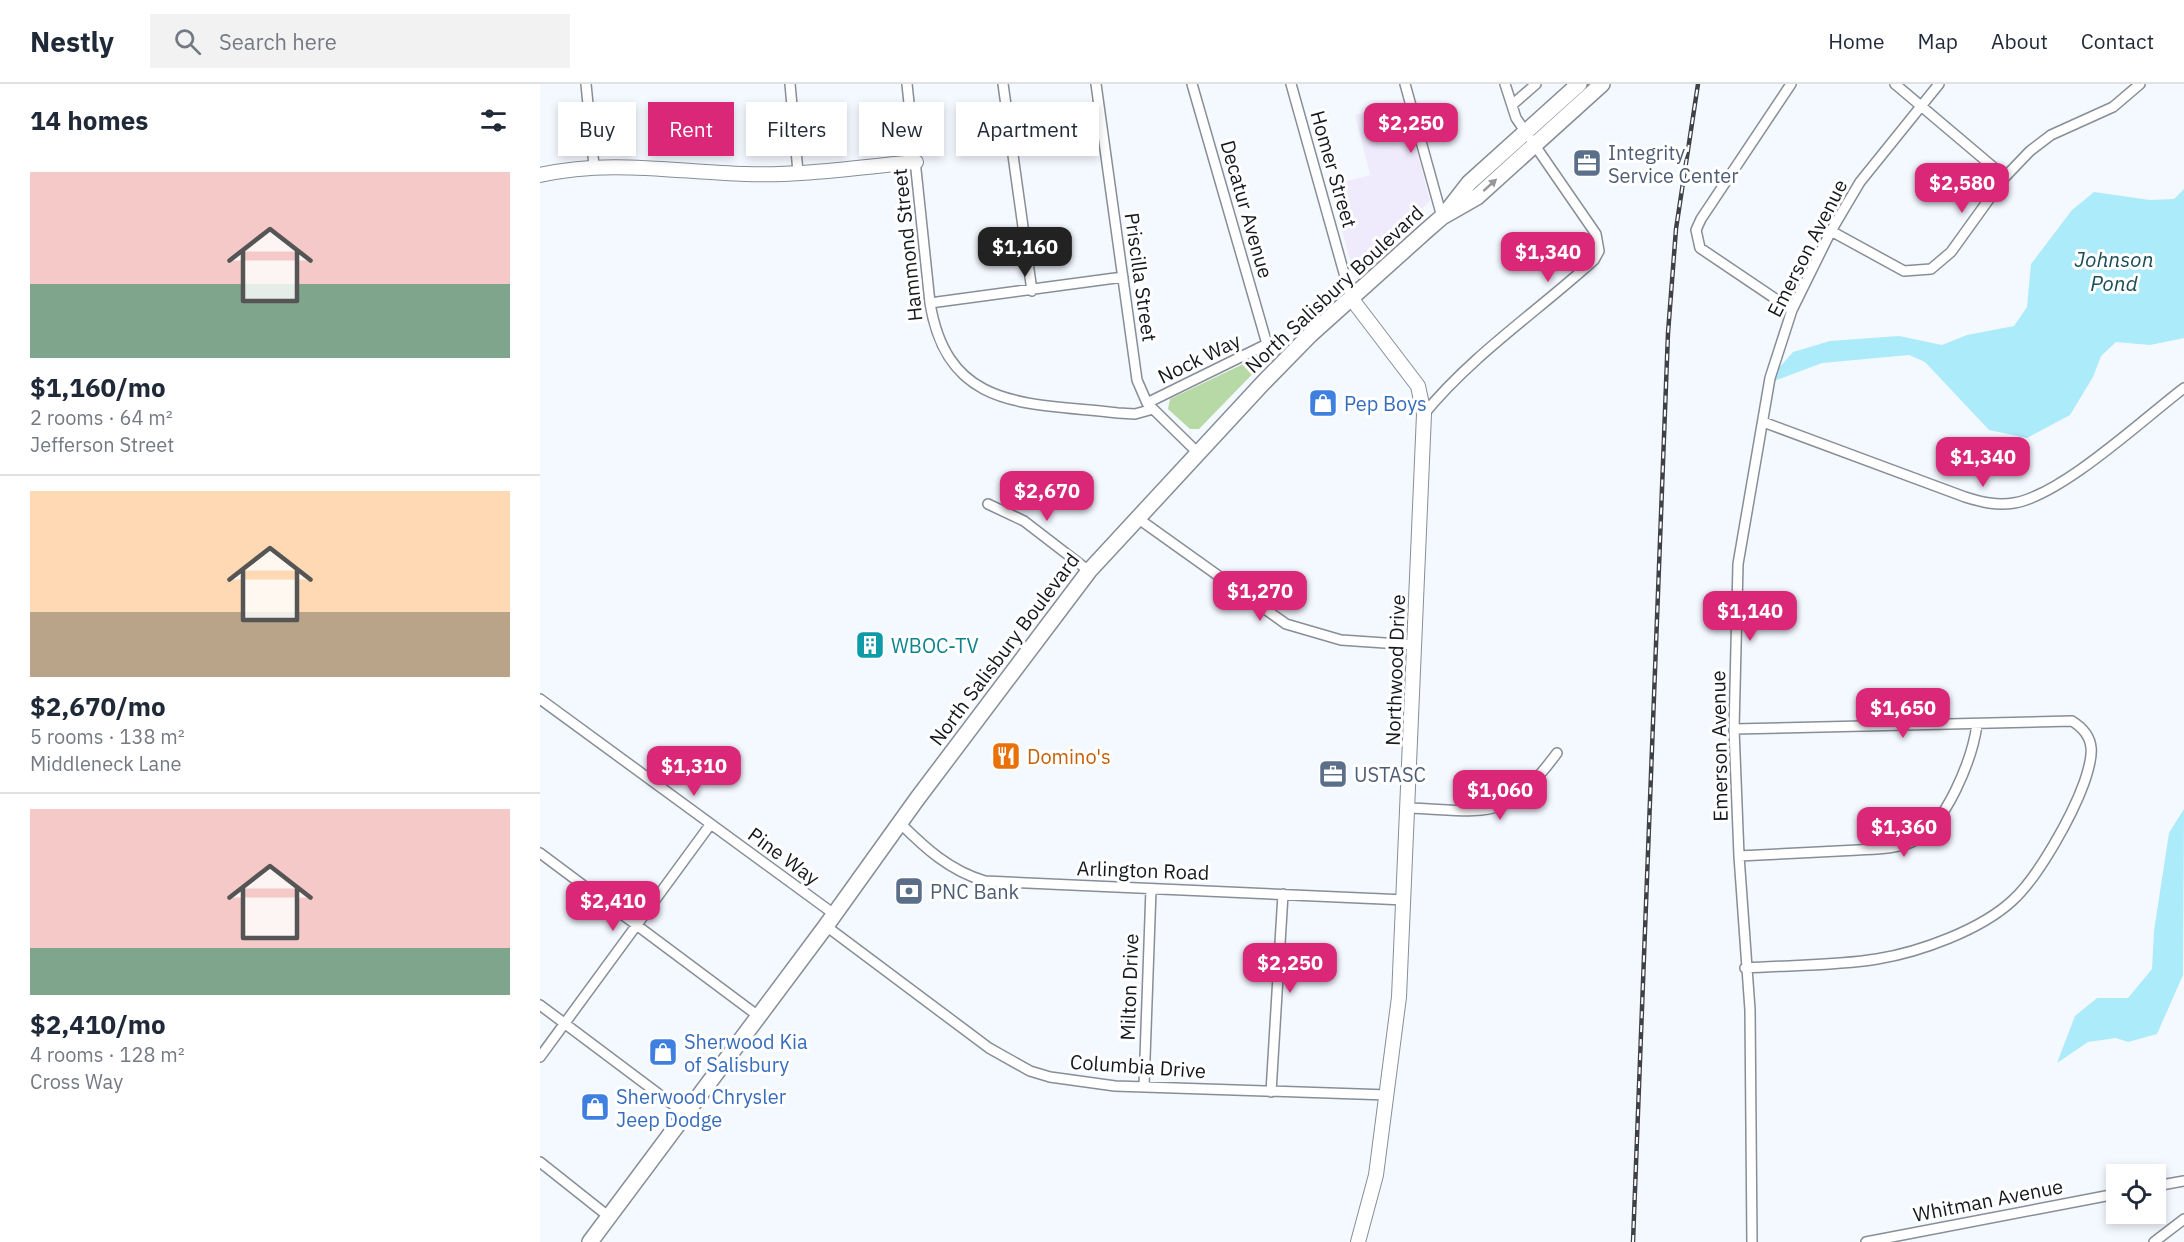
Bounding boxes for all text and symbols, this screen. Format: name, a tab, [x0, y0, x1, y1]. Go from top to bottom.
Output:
search box	[150, 14, 570, 68]
text: Nestly	[30, 23, 114, 60]
icon: search	[171, 25, 204, 58]
text: Search here	[219, 27, 337, 56]
text: Home	[1828, 27, 1885, 55]
text: Map	[1918, 27, 1958, 55]
text: About	[1991, 27, 2048, 55]
text: Contact	[2081, 27, 2154, 55]
chip: Buy	[558, 102, 636, 156]
chip: Rent	[648, 102, 734, 156]
chip: Filters	[746, 102, 847, 156]
chip: New	[859, 102, 944, 156]
chip: Apartment	[956, 102, 1099, 156]
text: 14 homes	[30, 103, 148, 137]
pin: $2,250	[1362, 103, 1460, 154]
icon: filters	[477, 104, 510, 137]
street label: Homer Street	[1304, 107, 1364, 231]
text: $2,250	[1378, 109, 1444, 136]
street label: Decatur Avenue	[1214, 137, 1280, 281]
place label: Integrity Service Center	[1608, 139, 1739, 189]
office icon: Integrity Service Center	[1571, 147, 1603, 179]
pin: $2,580	[1913, 163, 2011, 214]
street label: Hammond Street	[886, 167, 928, 323]
text: $2,580	[1929, 169, 1995, 196]
street label: Emerson Avenue	[1761, 174, 1853, 322]
one-way arrow	[1483, 178, 1498, 192]
street label: North Salisbury Boulevard	[1239, 199, 1429, 379]
icon: home	[216, 211, 324, 319]
street label: Priscilla Street	[1119, 211, 1163, 343]
pin: $1,160	[976, 227, 1074, 278]
pin: $1,340	[1499, 232, 1597, 283]
text: $1,160	[992, 233, 1058, 260]
text: $1,340	[1515, 238, 1581, 265]
water label: Johnson Pond	[2074, 245, 2154, 297]
street label: Nock Way	[1153, 326, 1245, 390]
text: $1,160/mo	[30, 370, 166, 404]
shop icon: Pep Boys	[1307, 387, 1339, 419]
place label: Pep Boys	[1344, 390, 1427, 417]
text: 2 rooms · 64 m²	[30, 404, 173, 431]
text: Jefferson Street	[30, 431, 174, 458]
pin: $1,340	[1934, 437, 2032, 488]
text: $1,340	[1950, 443, 2016, 470]
pin: $2,670	[998, 471, 1096, 522]
text: $2,670	[1014, 477, 1080, 504]
icon: home	[216, 530, 324, 638]
street label: North Salisbury Boulevard	[923, 547, 1085, 751]
pin: $1,270	[1211, 571, 1309, 622]
text: $1,270	[1227, 577, 1293, 604]
pin: $1,140	[1701, 591, 1799, 642]
street label: Northwood Drive	[1379, 594, 1411, 746]
text: $1,140	[1717, 597, 1783, 624]
building icon: WBOC-TV	[854, 629, 886, 661]
place label: WBOC-TV	[891, 632, 979, 659]
street label: Emerson Avenue	[1704, 670, 1734, 822]
pin: $1,650	[1854, 688, 1952, 739]
text: $2,670/mo	[30, 689, 166, 723]
text: $1,650	[1870, 694, 1936, 721]
text: 5 rooms · 138 m²	[30, 723, 185, 750]
restaurant icon: Domino's	[990, 740, 1022, 772]
place label: Domino's	[1027, 743, 1111, 770]
pin: $1,310	[645, 746, 743, 797]
text: Middleneck Lane	[30, 750, 182, 777]
text: $1,310	[661, 752, 727, 779]
office icon: USTASC	[1317, 758, 1349, 790]
place label: USTASC	[1354, 761, 1426, 788]
pin: $1,060	[1451, 770, 1549, 821]
text: $1,060	[1467, 776, 1533, 803]
pin: $1,360	[1855, 807, 1953, 858]
text: $1,360	[1871, 813, 1937, 840]
street label: Pine Way	[743, 821, 825, 891]
icon: home	[216, 848, 324, 956]
street label: Arlington Road	[1076, 854, 1210, 886]
bank icon: PNC Bank	[893, 875, 925, 907]
place label: PNC Bank	[930, 878, 1019, 905]
pin: $2,410	[564, 881, 662, 932]
text: $2,410	[580, 887, 646, 914]
street label: Milton Drive	[1114, 933, 1144, 1041]
pin: $2,250	[1241, 943, 1339, 994]
text: $2,250	[1257, 949, 1323, 976]
text: $2,410/mo	[30, 1007, 166, 1041]
place label: Sherwood Kia of Salisbury	[684, 1028, 808, 1078]
shop icon: Sherwood Kia of Salisbury	[647, 1036, 679, 1068]
text: 4 rooms · 128 m²	[30, 1041, 185, 1068]
street label: Columbia Drive	[1069, 1048, 1207, 1084]
text: Cross Way	[30, 1068, 123, 1095]
place label: Sherwood Chrysler Jeep Dodge	[616, 1083, 786, 1133]
shop icon: Sherwood Chrysler Jeep Dodge	[579, 1091, 611, 1123]
map controls	[2106, 1164, 2166, 1224]
button: locate	[2106, 1164, 2166, 1224]
street label: Whitman Avenue	[1911, 1172, 2065, 1228]

